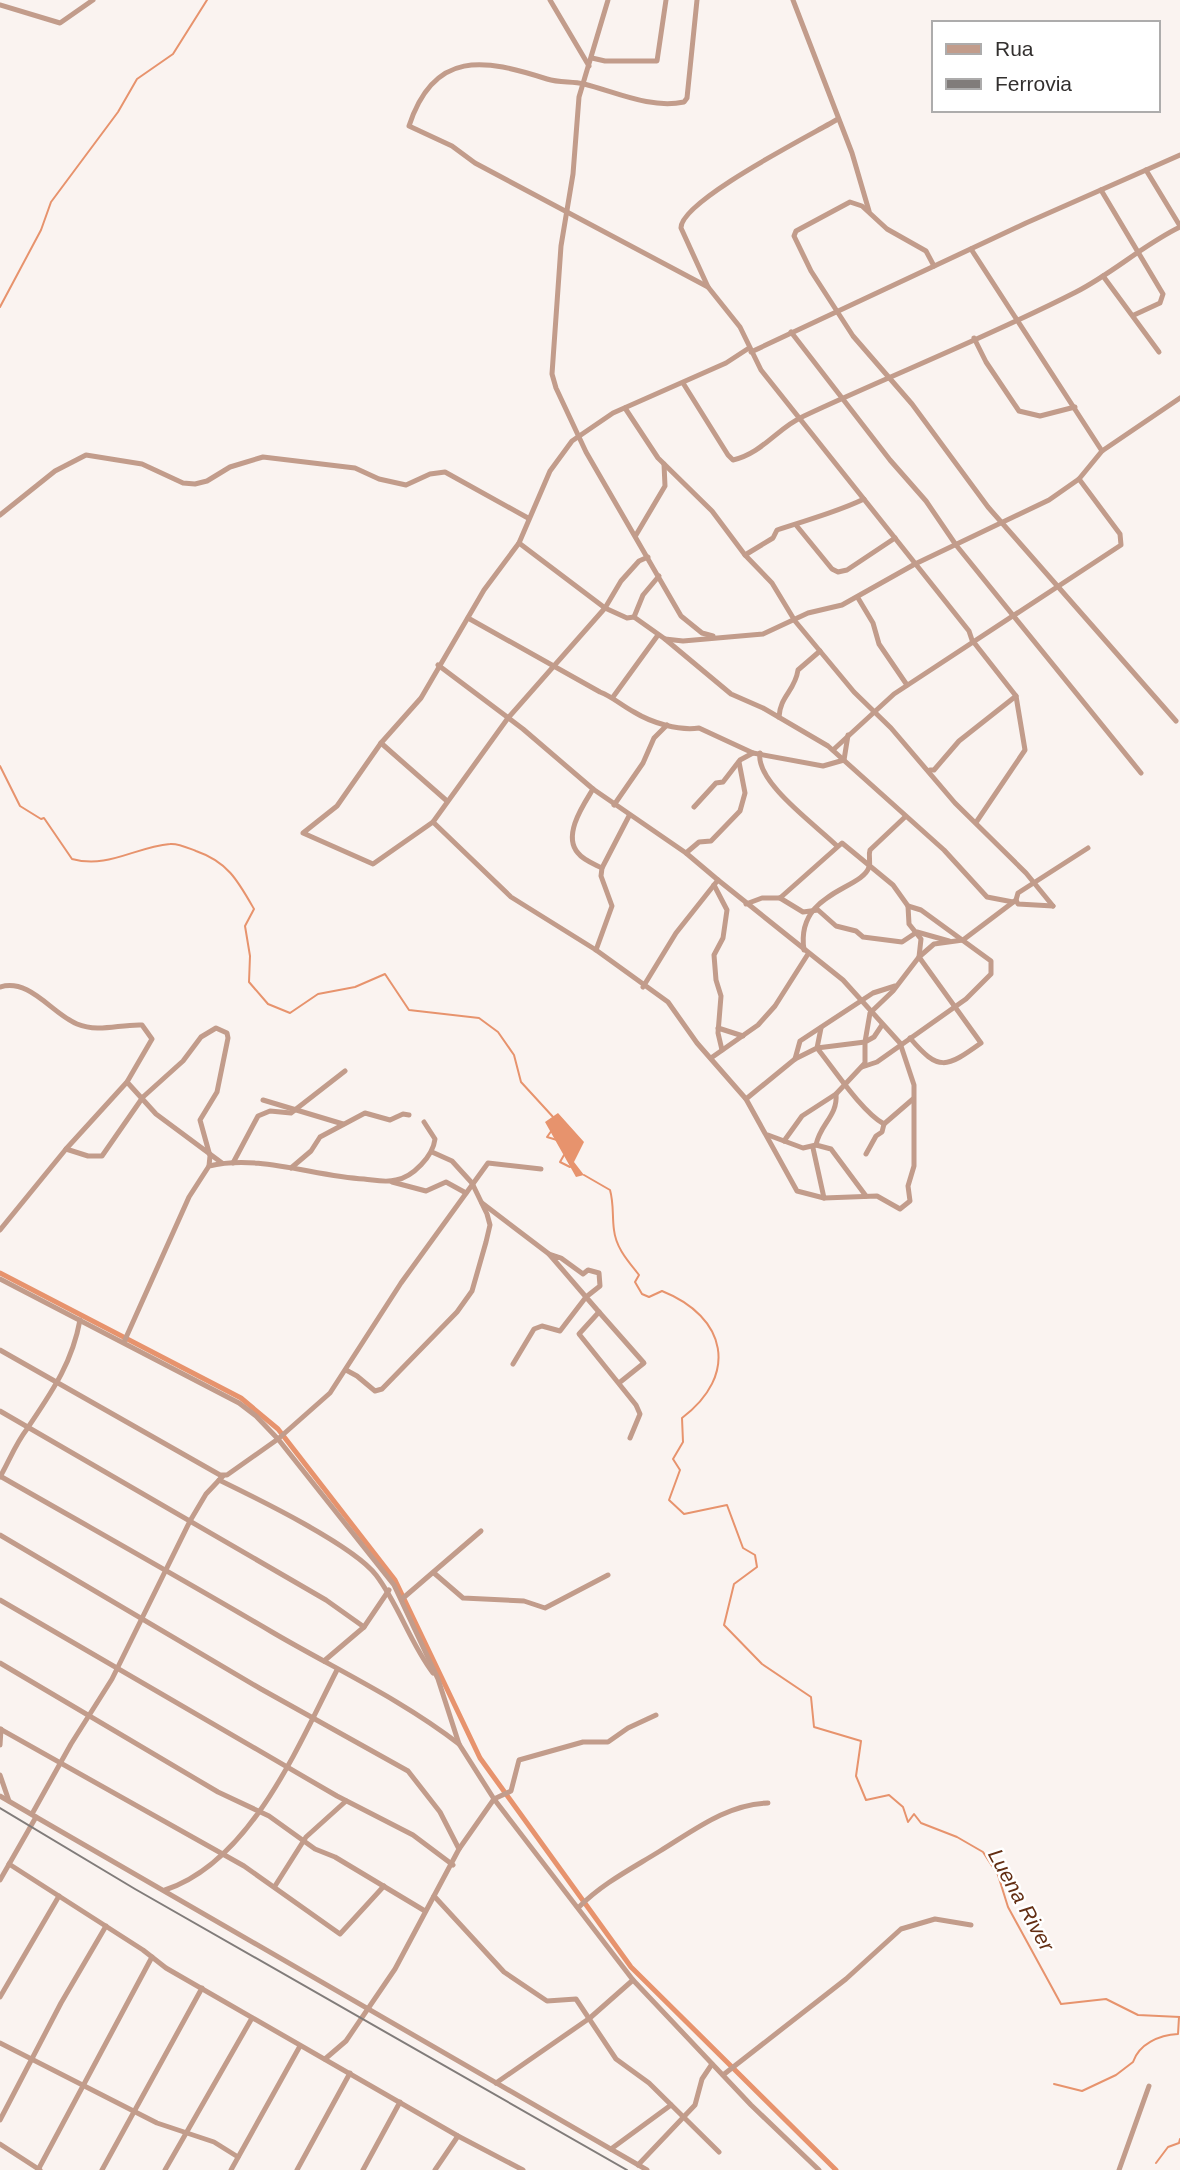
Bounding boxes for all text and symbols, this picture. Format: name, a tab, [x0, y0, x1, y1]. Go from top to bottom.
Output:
legend	[932, 21, 1159, 112]
text: Rua	[995, 37, 1034, 60]
text: Ferrovia	[995, 72, 1072, 95]
water label: Luena River	[984, 1845, 1059, 1956]

